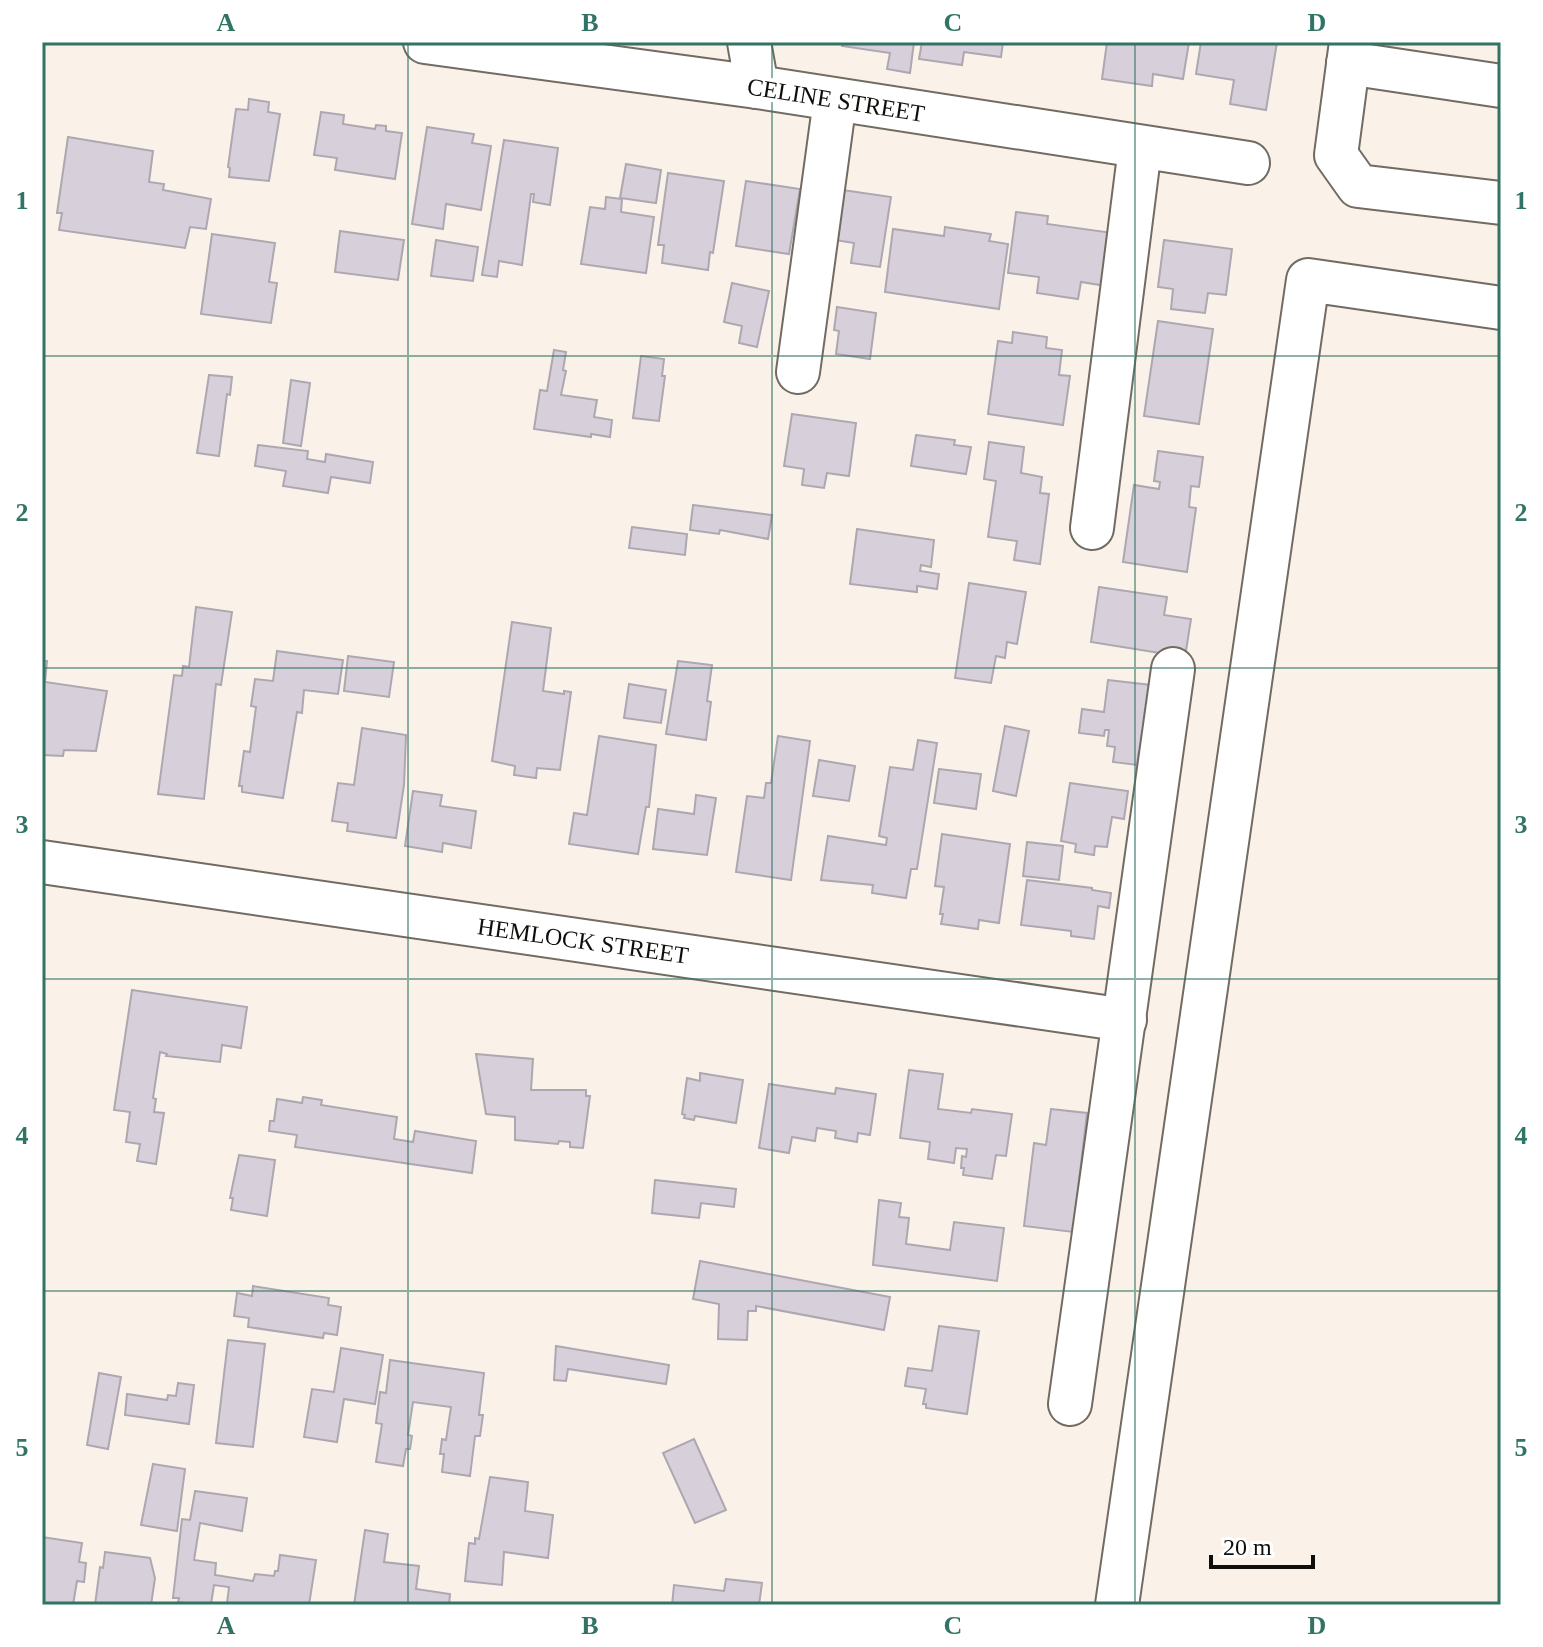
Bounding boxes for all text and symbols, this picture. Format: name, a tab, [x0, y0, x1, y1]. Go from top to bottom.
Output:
text: A	[217, 8, 236, 37]
text: B	[581, 8, 599, 37]
text: C	[944, 8, 962, 37]
text: D	[1308, 8, 1326, 37]
street label: CELINE STREET	[745, 73, 927, 127]
text: 1	[16, 186, 29, 215]
text: 1	[1515, 186, 1528, 215]
text: 2	[16, 498, 29, 527]
text: 2	[1515, 498, 1528, 527]
text: 3	[16, 810, 29, 839]
text: 3	[1515, 810, 1528, 839]
street label: HEMLOCK STREET	[476, 913, 690, 969]
text: 4	[16, 1121, 29, 1150]
text: 4	[1515, 1121, 1528, 1150]
text: 5	[16, 1433, 29, 1462]
text: 5	[1515, 1433, 1528, 1462]
scale bar	[1211, 1519, 1313, 1569]
text: 20 m	[1223, 1534, 1272, 1560]
text: A	[217, 1611, 236, 1640]
text: B	[581, 1611, 599, 1640]
text: C	[944, 1611, 962, 1640]
text: D	[1308, 1611, 1326, 1640]

